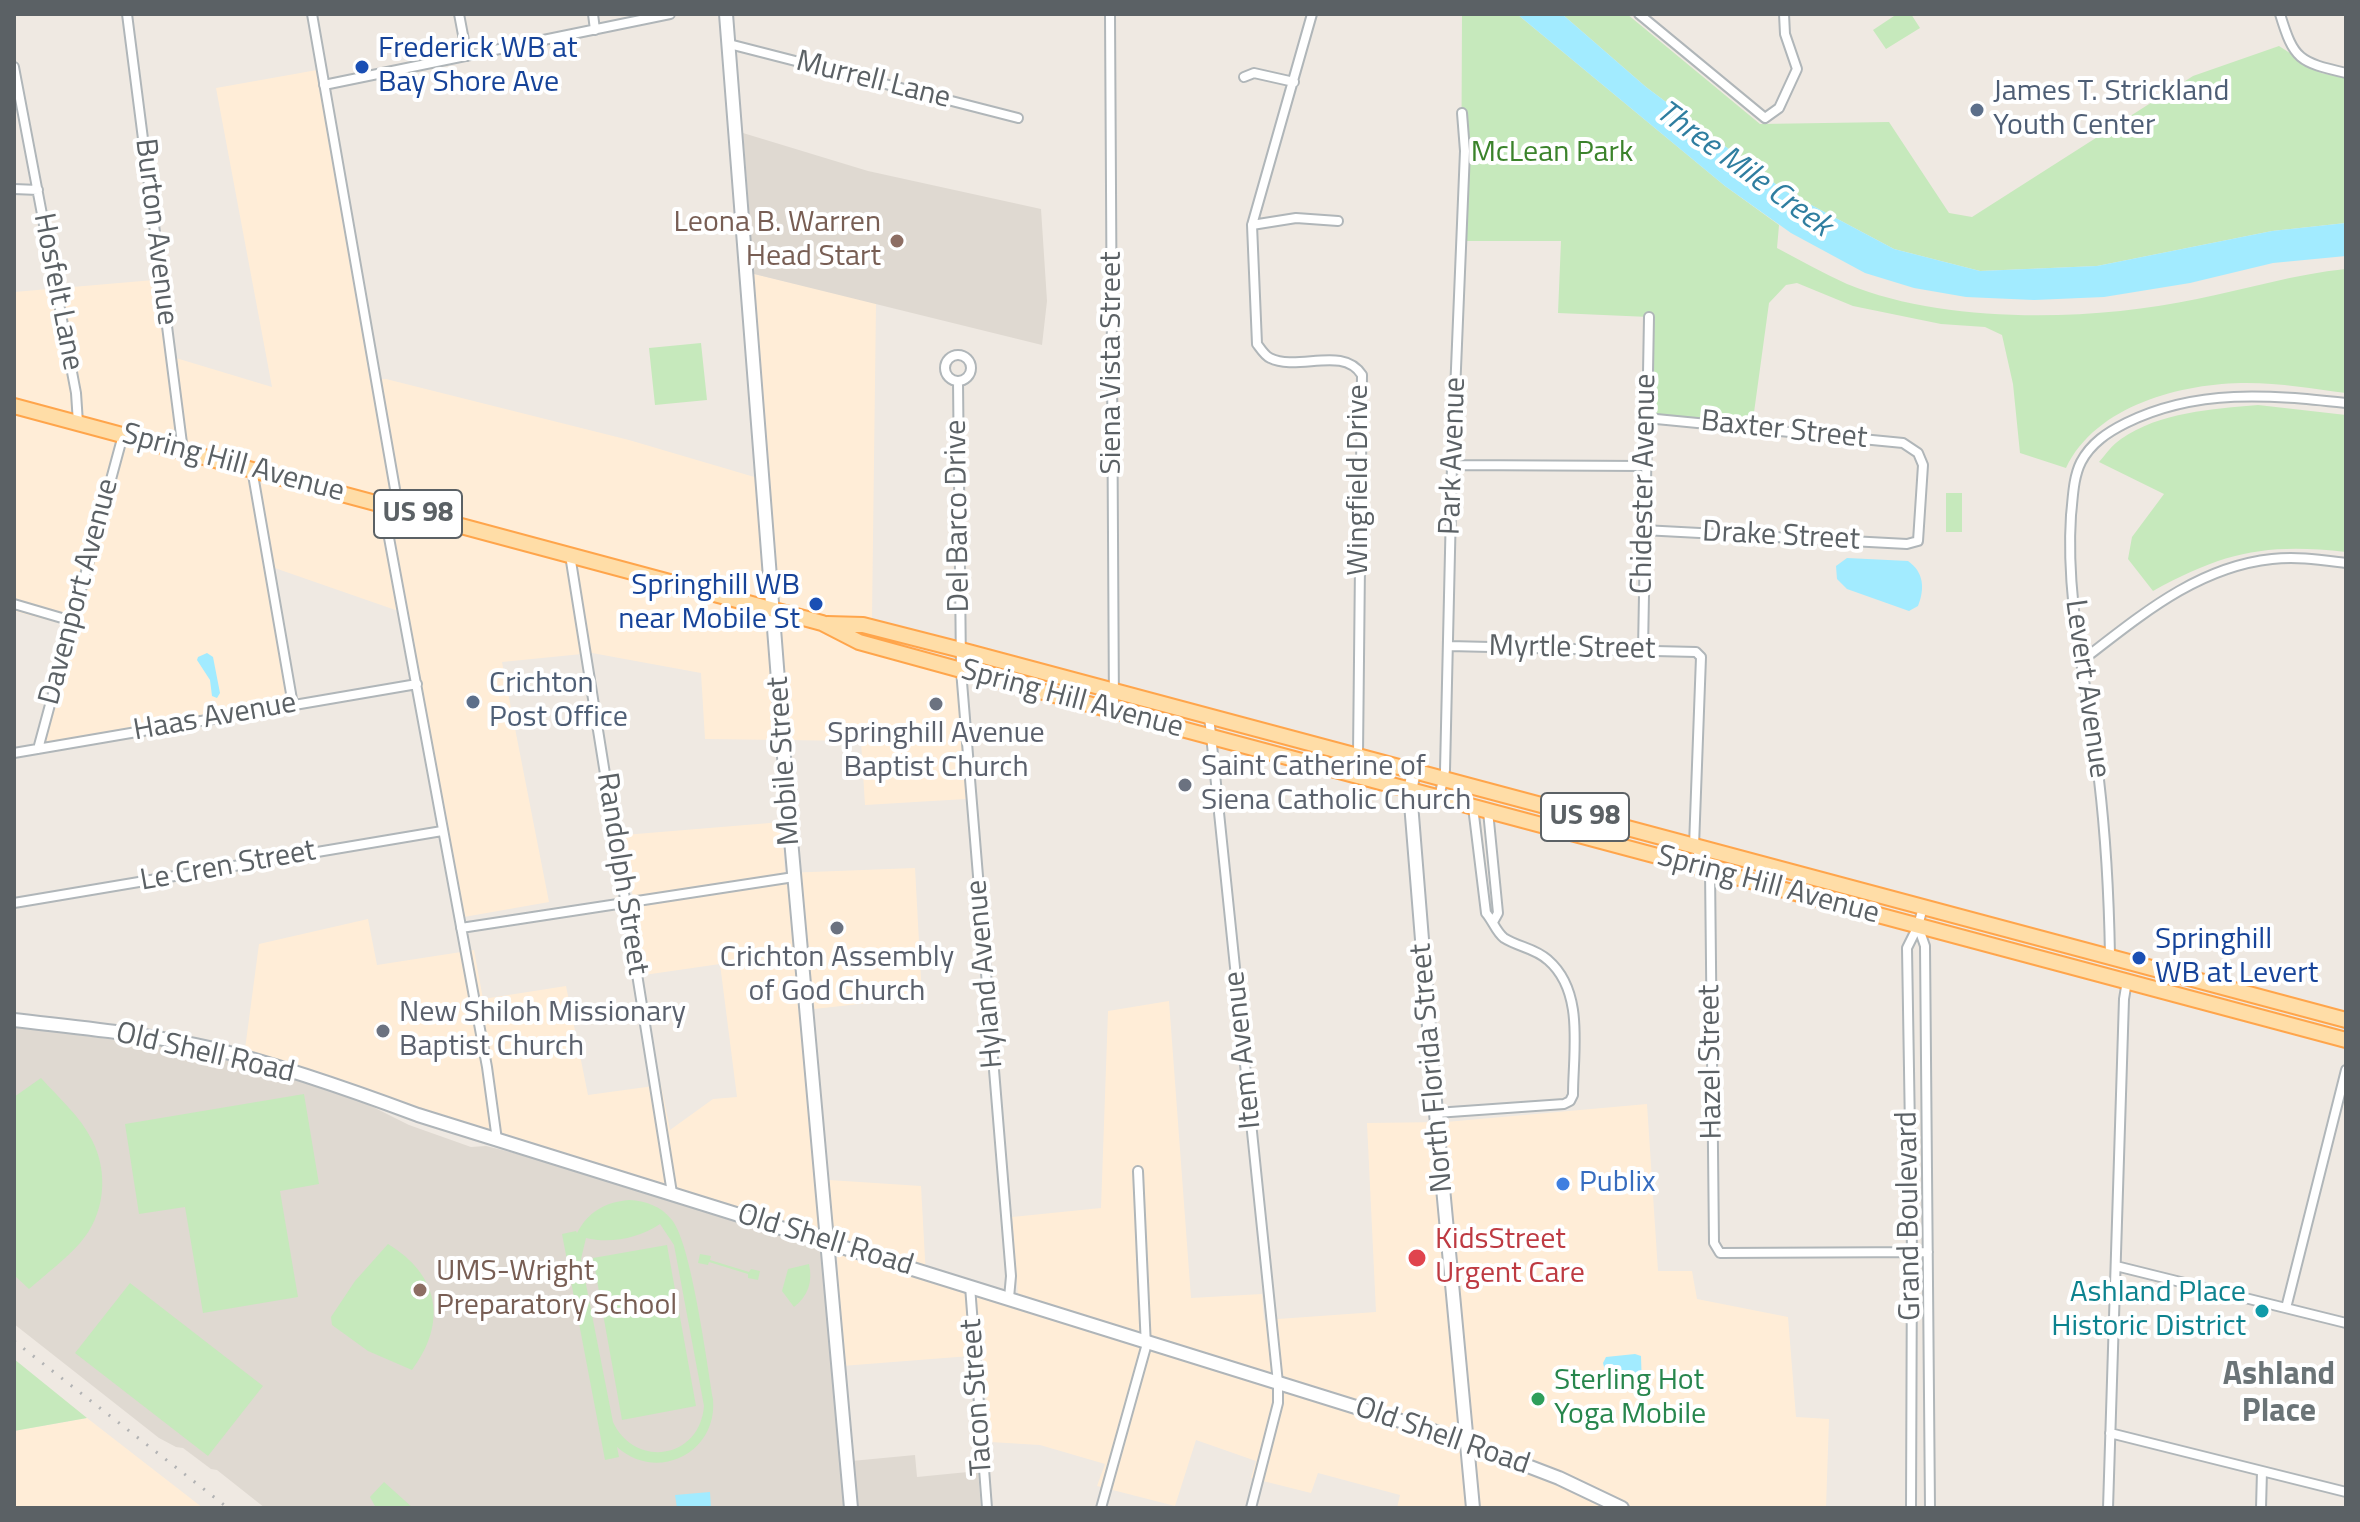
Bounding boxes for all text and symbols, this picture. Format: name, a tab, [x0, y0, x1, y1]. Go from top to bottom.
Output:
place label: Frederick WB at Bay Shore Ave	[378, 32, 578, 102]
street label: Murrell Lane	[792, 44, 954, 118]
marker: Frederick WB at Bay Shore Ave	[353, 58, 371, 76]
place label: James T. Strickland Youth Center	[1993, 75, 2229, 146]
water label: Three Mile Creek	[1648, 94, 1838, 246]
marker: James T. Strickland Youth Center	[1968, 101, 1986, 119]
park label: McLean Park	[1471, 136, 1633, 172]
street label: Burton Avenue	[126, 137, 184, 327]
place label: Leona B. Warren Head Start	[674, 206, 881, 276]
street label: Hosfelt Lane	[24, 210, 90, 374]
marker: Leona B. Warren Head Start	[888, 232, 906, 250]
street label: Siena Vista Street	[1095, 251, 1131, 475]
street label: Chidester Avenue	[1625, 373, 1665, 595]
street label: Park Avenue	[1433, 376, 1475, 536]
street label: Wingfield Drive	[1342, 384, 1378, 576]
street label: Baxter Street	[1699, 404, 1869, 458]
street label: Spring Hill Avenue	[118, 417, 348, 511]
street label: Del Barco Drive	[939, 419, 979, 613]
street label: Davenport Avenue	[33, 475, 127, 709]
road number: US 98	[374, 490, 462, 538]
street label: Drake Street	[1701, 515, 1861, 559]
place label: Springhill WB near Mobile St	[618, 569, 800, 640]
marker: Springhill WB near Mobile St	[807, 595, 825, 613]
street label: Levert Avenue	[2056, 597, 2116, 781]
street label: Myrtle Street	[1488, 630, 1656, 668]
street label: Spring Hill Avenue	[957, 653, 1187, 747]
place label: Crichton Post Office	[489, 667, 628, 738]
street label: Mobile Street	[761, 675, 809, 847]
street label: Haas Avenue	[131, 686, 299, 750]
marker: Crichton Post Office	[464, 693, 482, 711]
marker: Springhill Avenue Baptist Church	[927, 695, 945, 713]
place label: Springhill Avenue Baptist Church	[827, 717, 1045, 788]
place label: Saint Catherine of Siena Catholic Church	[1201, 750, 1471, 820]
street label: Randolph Street	[587, 770, 655, 978]
marker: Saint Catherine of Siena Catholic Church	[1176, 776, 1194, 794]
road number: US 98	[1541, 793, 1629, 841]
street label: Le Cren Street	[137, 834, 319, 900]
street label: Spring Hill Avenue	[1653, 839, 1883, 933]
street label: Hyland Avenue	[960, 878, 1012, 1070]
marker: Crichton Assembly of God Church	[828, 919, 846, 937]
place label: Springhill WB at Levert	[2155, 923, 2318, 994]
place label: Crichton Assembly of God Church	[720, 941, 954, 1012]
street label: North Florida Street	[1404, 942, 1462, 1194]
marker: Springhill WB at Levert	[2130, 949, 2148, 967]
street label: Item Avenue	[1218, 969, 1270, 1131]
street label: Hazel Street	[1693, 984, 1731, 1140]
place label: New Shiloh Missionary Baptist Church	[399, 996, 686, 1066]
street label: Old Shell Road	[112, 1016, 298, 1092]
marker: New Shiloh Missionary Baptist Church	[374, 1022, 392, 1040]
street label: Grand Boulevard	[1890, 1111, 1930, 1321]
place label: Publix	[1579, 1166, 1656, 1202]
marker: Publix	[1554, 1175, 1572, 1193]
street label: Old Shell Road	[733, 1197, 917, 1285]
place label: KidsStreet Urgent Care	[1435, 1223, 1585, 1294]
marker: KidsStreet Urgent Care	[1406, 1247, 1428, 1269]
place label: UMS-Wright Preparatory School	[436, 1255, 677, 1326]
place label: Ashland Place Historic District	[2051, 1276, 2246, 1346]
marker: UMS-Wright Preparatory School	[411, 1281, 429, 1299]
marker: Ashland Place Historic District	[2253, 1302, 2271, 1320]
street label: Tacon Street	[955, 1317, 1001, 1477]
district label: Ashland Place	[2223, 1357, 2335, 1432]
place label: Sterling Hot Yoga Mobile	[1554, 1364, 1706, 1434]
street label: Old Shell Road	[1350, 1390, 1534, 1484]
marker: Sterling Hot Yoga Mobile	[1529, 1390, 1547, 1408]

